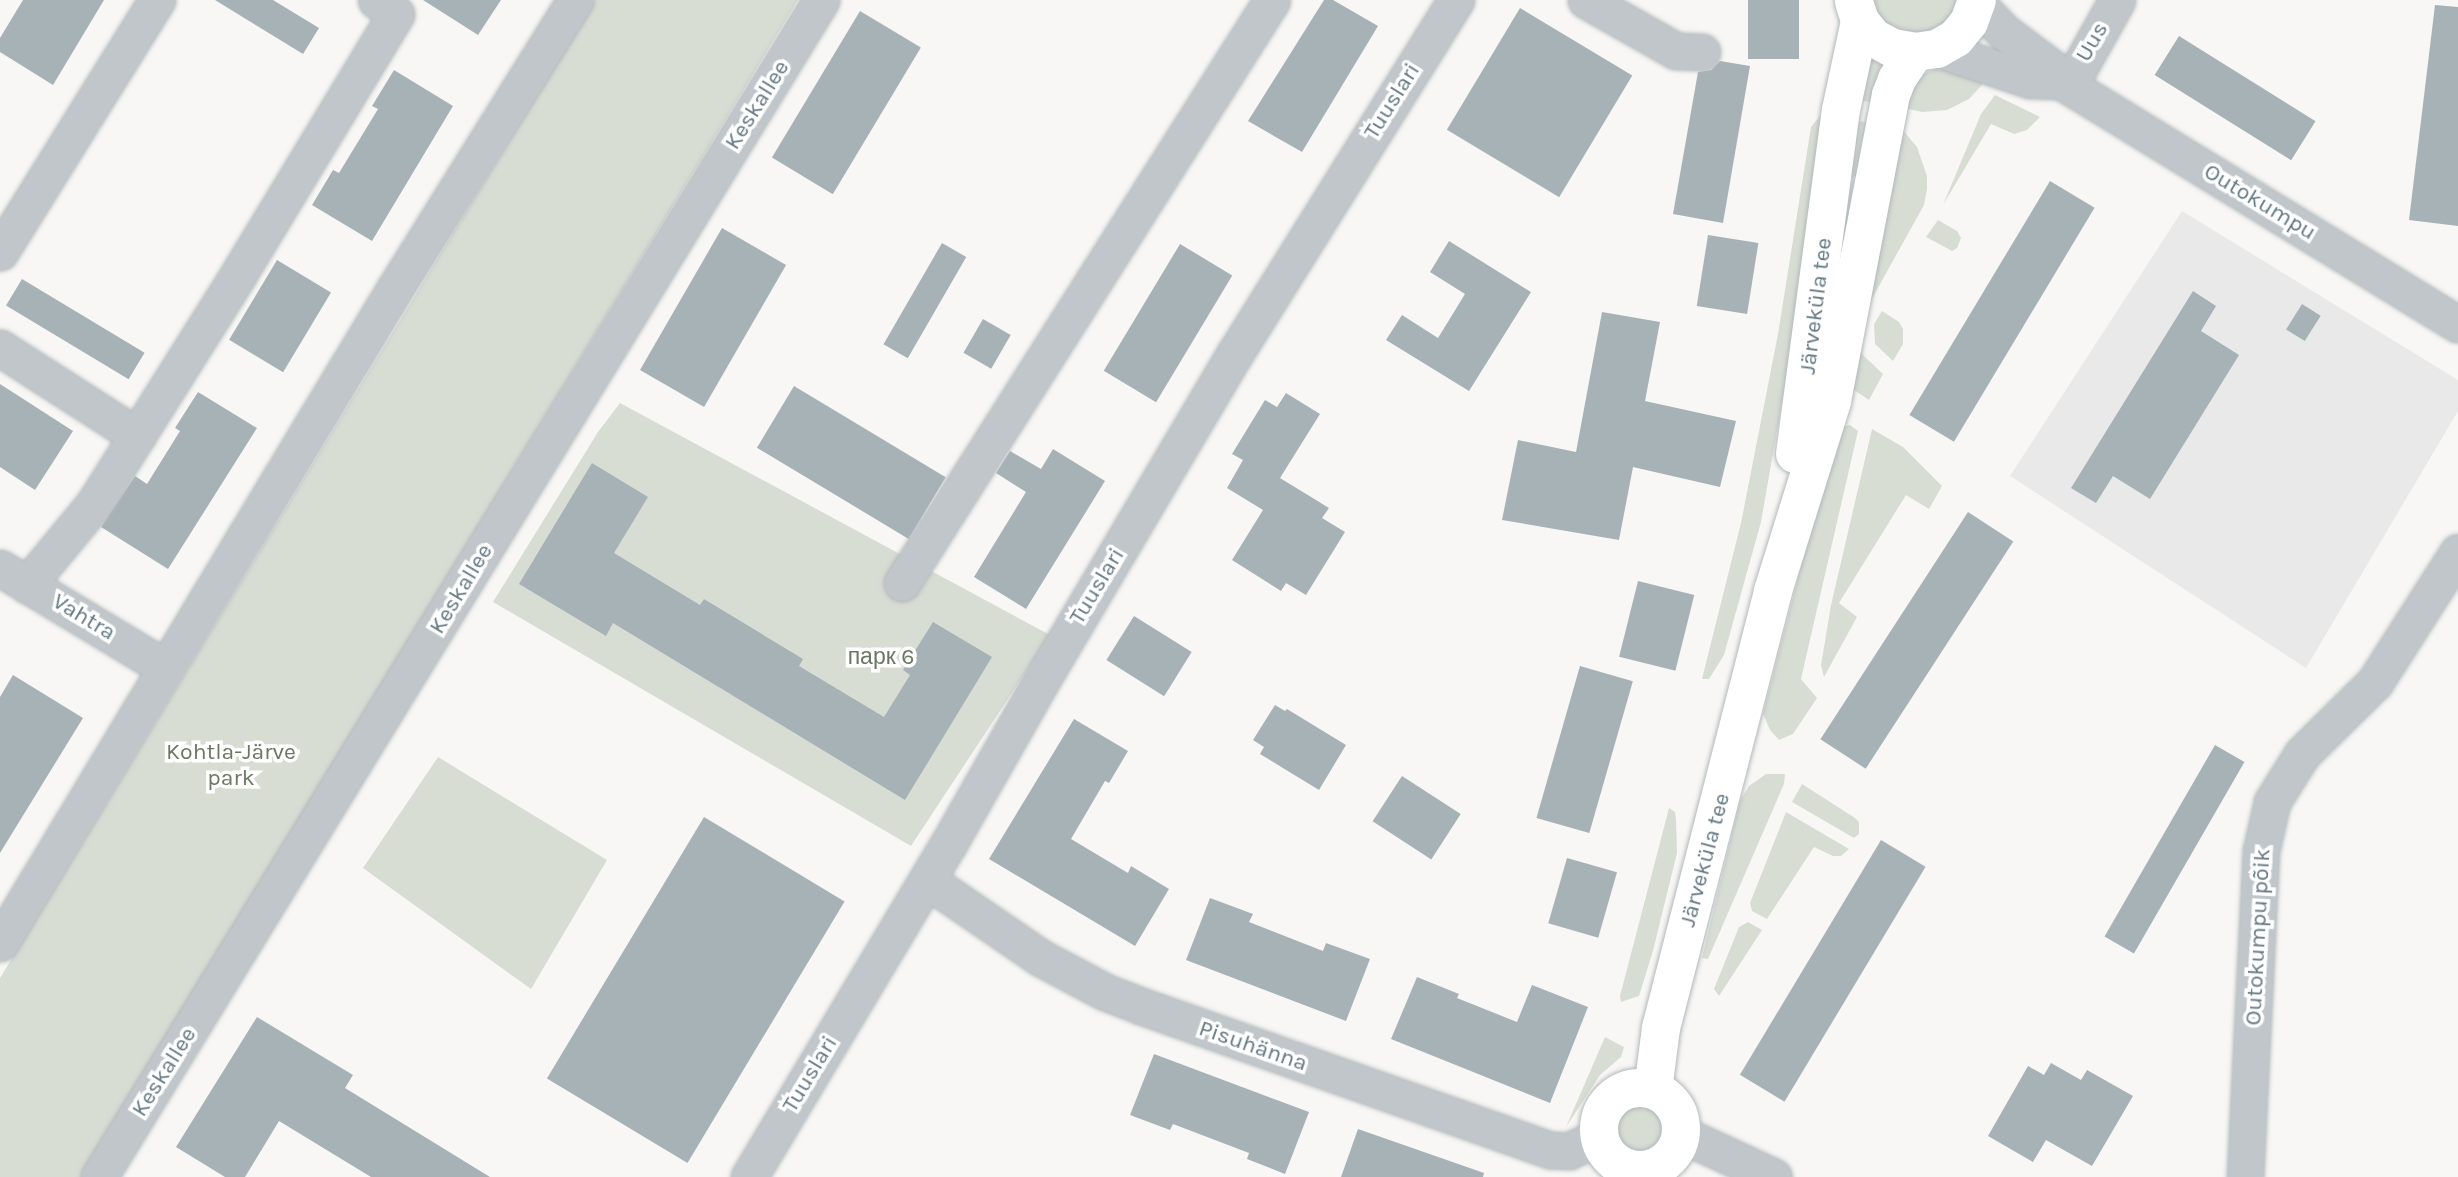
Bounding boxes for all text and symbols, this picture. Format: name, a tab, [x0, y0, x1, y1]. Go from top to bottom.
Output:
street label: Uus	[2070, 17, 2114, 67]
street label: Keskallee	[719, 55, 795, 155]
street label: Tuuslari	[1358, 58, 1426, 144]
street label: Outokumpu	[2199, 158, 2321, 246]
street label: Järveküla tee	[1794, 236, 1838, 376]
street label: Keskallee	[423, 539, 499, 639]
street label: Tuuslari	[1064, 543, 1130, 629]
street label: Vahtra	[48, 588, 120, 646]
park label: парк 6	[848, 643, 914, 671]
park label: Kohtla-Järve park	[166, 738, 296, 792]
street label: Järveküla tee	[1674, 790, 1736, 930]
street label: Outokumpu põik	[2240, 848, 2276, 1026]
street label: Pisuhänna	[1195, 1015, 1311, 1077]
street label: Keskallee	[126, 1022, 202, 1122]
street label: Tuuslari	[777, 1031, 843, 1117]

